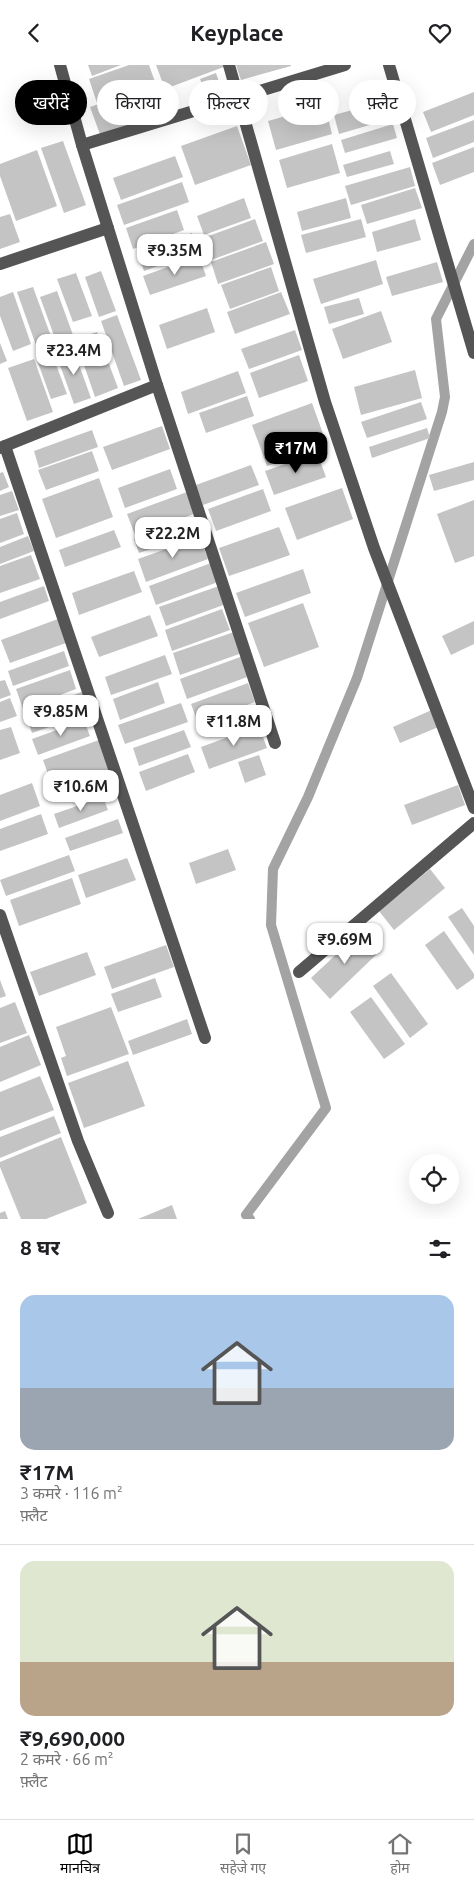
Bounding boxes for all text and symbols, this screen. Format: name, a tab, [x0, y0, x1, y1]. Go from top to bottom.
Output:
icon: back	[20, 19, 48, 47]
icon: heart	[426, 19, 454, 47]
text: Keyplace	[190, 20, 284, 45]
chip: खरीदें	[15, 80, 87, 125]
chip: किराया	[97, 80, 179, 125]
chip: फ़िल्टर	[189, 80, 268, 125]
chip: नया	[278, 80, 339, 125]
chip: फ़्लैट	[349, 80, 416, 125]
pin: ₹9.35M	[134, 233, 216, 276]
text: ₹9.35M	[148, 241, 202, 259]
pin: ₹23.4M	[33, 333, 115, 376]
text: ₹23.4M	[47, 341, 101, 359]
pin: ₹17M	[266, 431, 326, 474]
text: ₹17M	[275, 439, 317, 457]
pin: ₹22.2M	[132, 517, 214, 559]
text: ₹22.2M	[146, 524, 200, 542]
pin: ₹9.85M	[20, 695, 102, 737]
text: ₹9.85M	[34, 702, 88, 720]
pin: ₹11.8M	[193, 705, 275, 747]
text: ₹11.8M	[207, 712, 261, 730]
pin: ₹10.6M	[40, 769, 122, 812]
text: ₹10.6M	[54, 777, 108, 795]
pin: ₹9.69M	[304, 923, 386, 965]
text: ₹9.69M	[318, 930, 372, 948]
map controls	[409, 1154, 459, 1204]
button: locate	[409, 1154, 459, 1204]
text: 8 घर	[20, 1235, 60, 1259]
icon: filters	[426, 1235, 454, 1263]
icon: home	[192, 1328, 282, 1418]
text: ₹17M	[20, 1460, 74, 1484]
text: 3 कमरे · 116 m²	[20, 1484, 123, 1502]
text: फ़्लैट	[20, 1506, 48, 1524]
icon: home	[192, 1593, 282, 1683]
text: ₹9,690,000	[20, 1726, 125, 1750]
text: 2 कमरे · 66 m²	[20, 1750, 114, 1768]
text: फ़्लैट	[20, 1772, 48, 1790]
tab: मानचित्र	[60, 1830, 100, 1879]
tab: सहेजे गए	[220, 1830, 266, 1879]
tab: होम	[386, 1830, 414, 1879]

